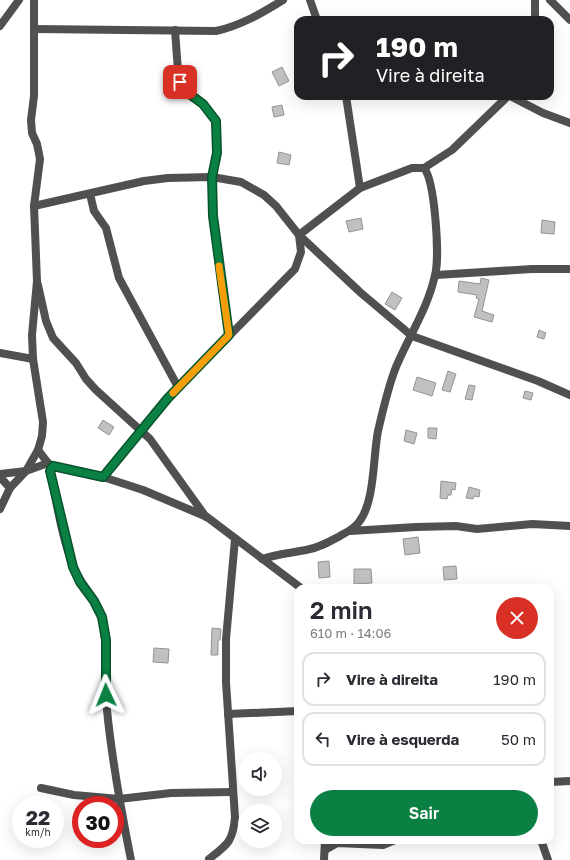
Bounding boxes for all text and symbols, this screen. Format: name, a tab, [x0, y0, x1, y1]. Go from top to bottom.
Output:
text: 190 m	[376, 30, 458, 63]
icon: right	[310, 32, 362, 84]
text: Vire à direita	[376, 64, 485, 86]
pin	[163, 65, 197, 99]
icon: arrive	[169, 71, 191, 93]
text: 2 min	[310, 595, 372, 624]
button: close	[496, 597, 538, 639]
text: 610 m · 14:06	[310, 625, 391, 641]
icon: right	[312, 668, 334, 690]
text: Vire à direita	[346, 670, 438, 688]
text: 190 m	[493, 670, 536, 688]
position arrow	[85, 674, 127, 716]
icon: left	[312, 728, 334, 750]
text: Vire à esquerda	[346, 730, 459, 748]
text: 50 m	[501, 730, 536, 748]
map controls	[238, 752, 282, 848]
button: sound	[238, 752, 282, 796]
button: Sair	[310, 790, 538, 836]
speed limit sign: 30	[72, 796, 124, 848]
button: layers	[238, 804, 282, 848]
text: 22	[26, 805, 50, 829]
text: km/h	[25, 826, 51, 838]

